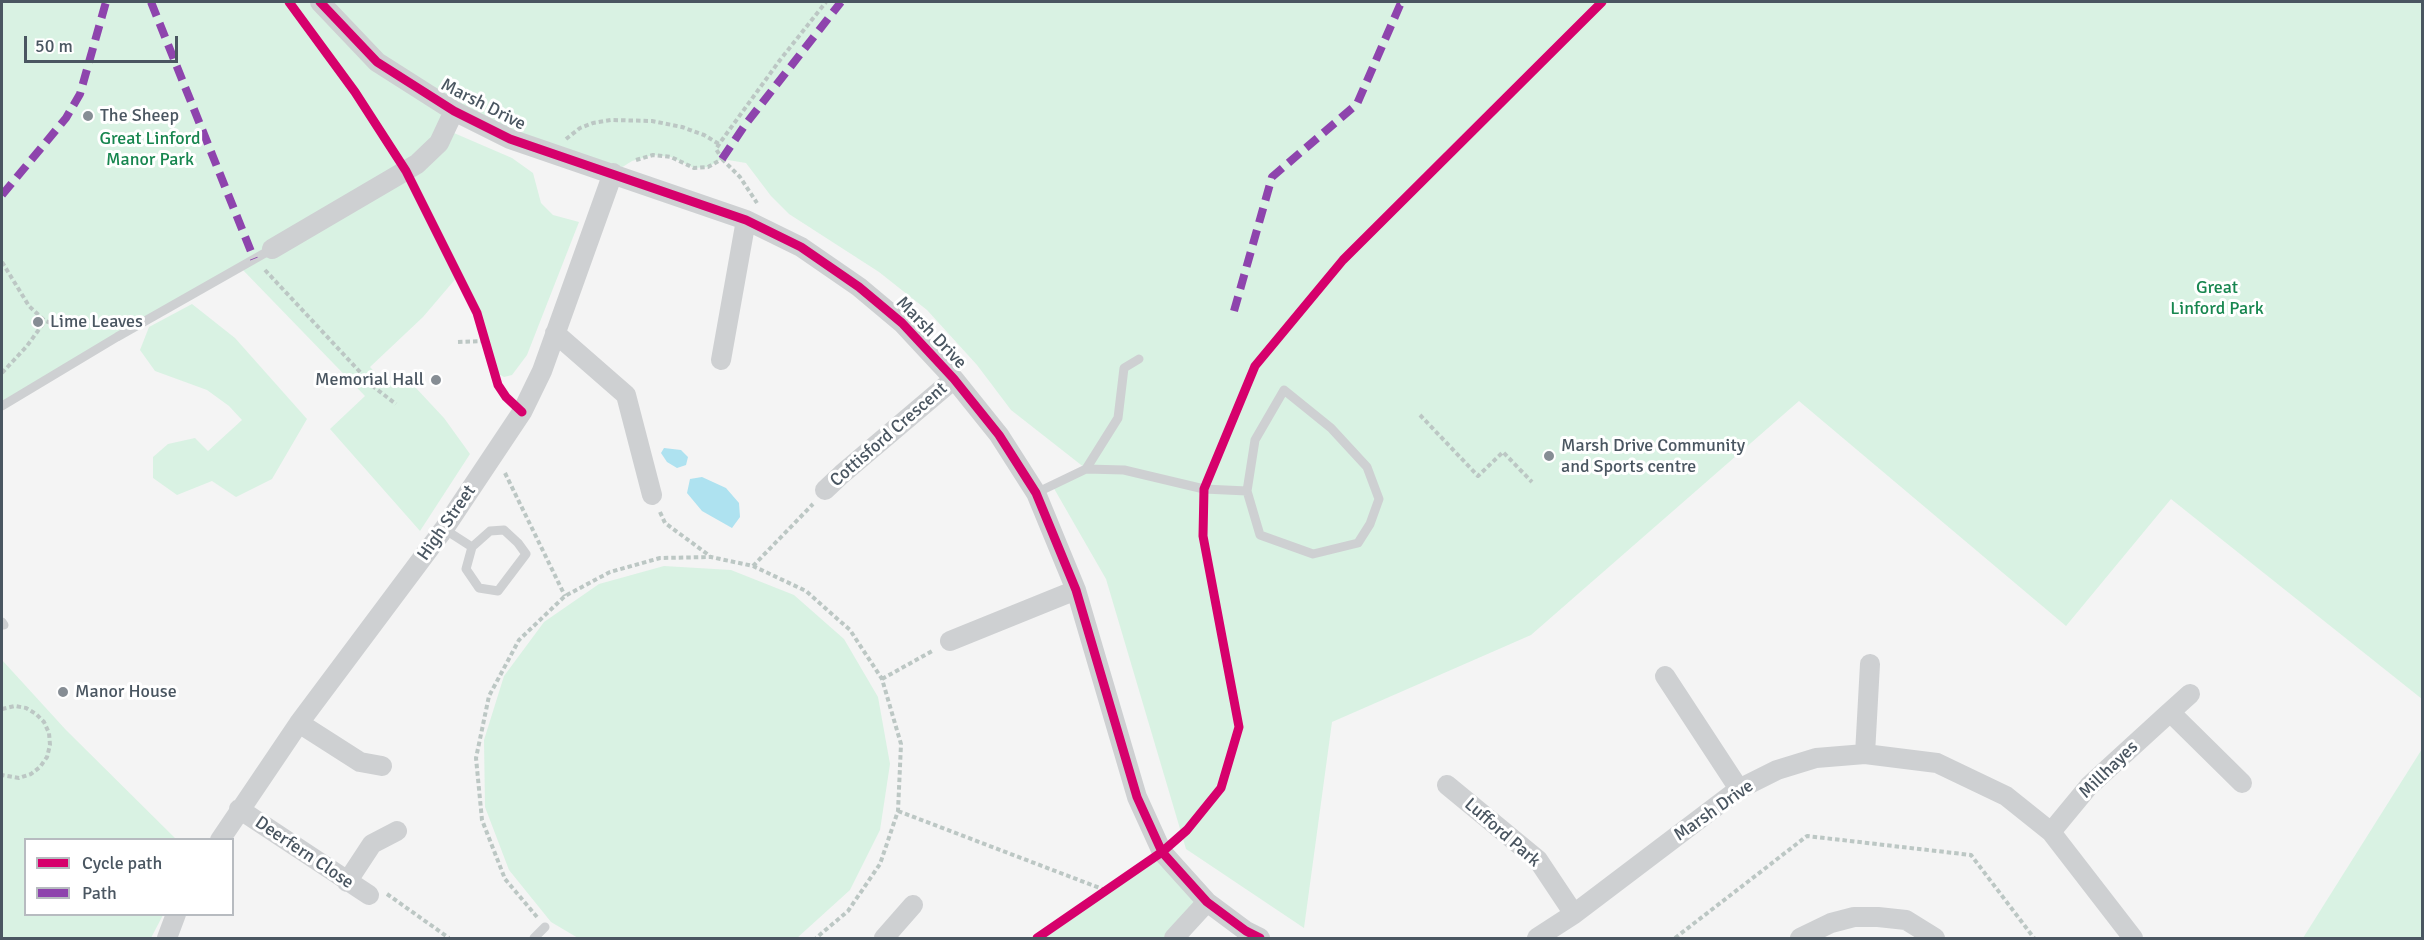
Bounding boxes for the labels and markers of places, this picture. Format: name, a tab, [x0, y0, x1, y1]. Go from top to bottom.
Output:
place label: The Sheep	[100, 105, 179, 127]
marker: The Sheep	[81, 109, 95, 123]
place label: Lime Leaves	[50, 311, 143, 333]
marker: Lime Leaves	[31, 315, 45, 329]
place label: Memorial Hall	[315, 369, 424, 391]
marker: Memorial Hall	[429, 373, 443, 387]
place label: Marsh Drive Community and Sports centre	[1561, 435, 1745, 478]
marker: Marsh Drive Community and Sports centre	[1542, 449, 1556, 463]
place label: Manor House	[75, 681, 177, 703]
marker: Manor House	[56, 685, 70, 699]

